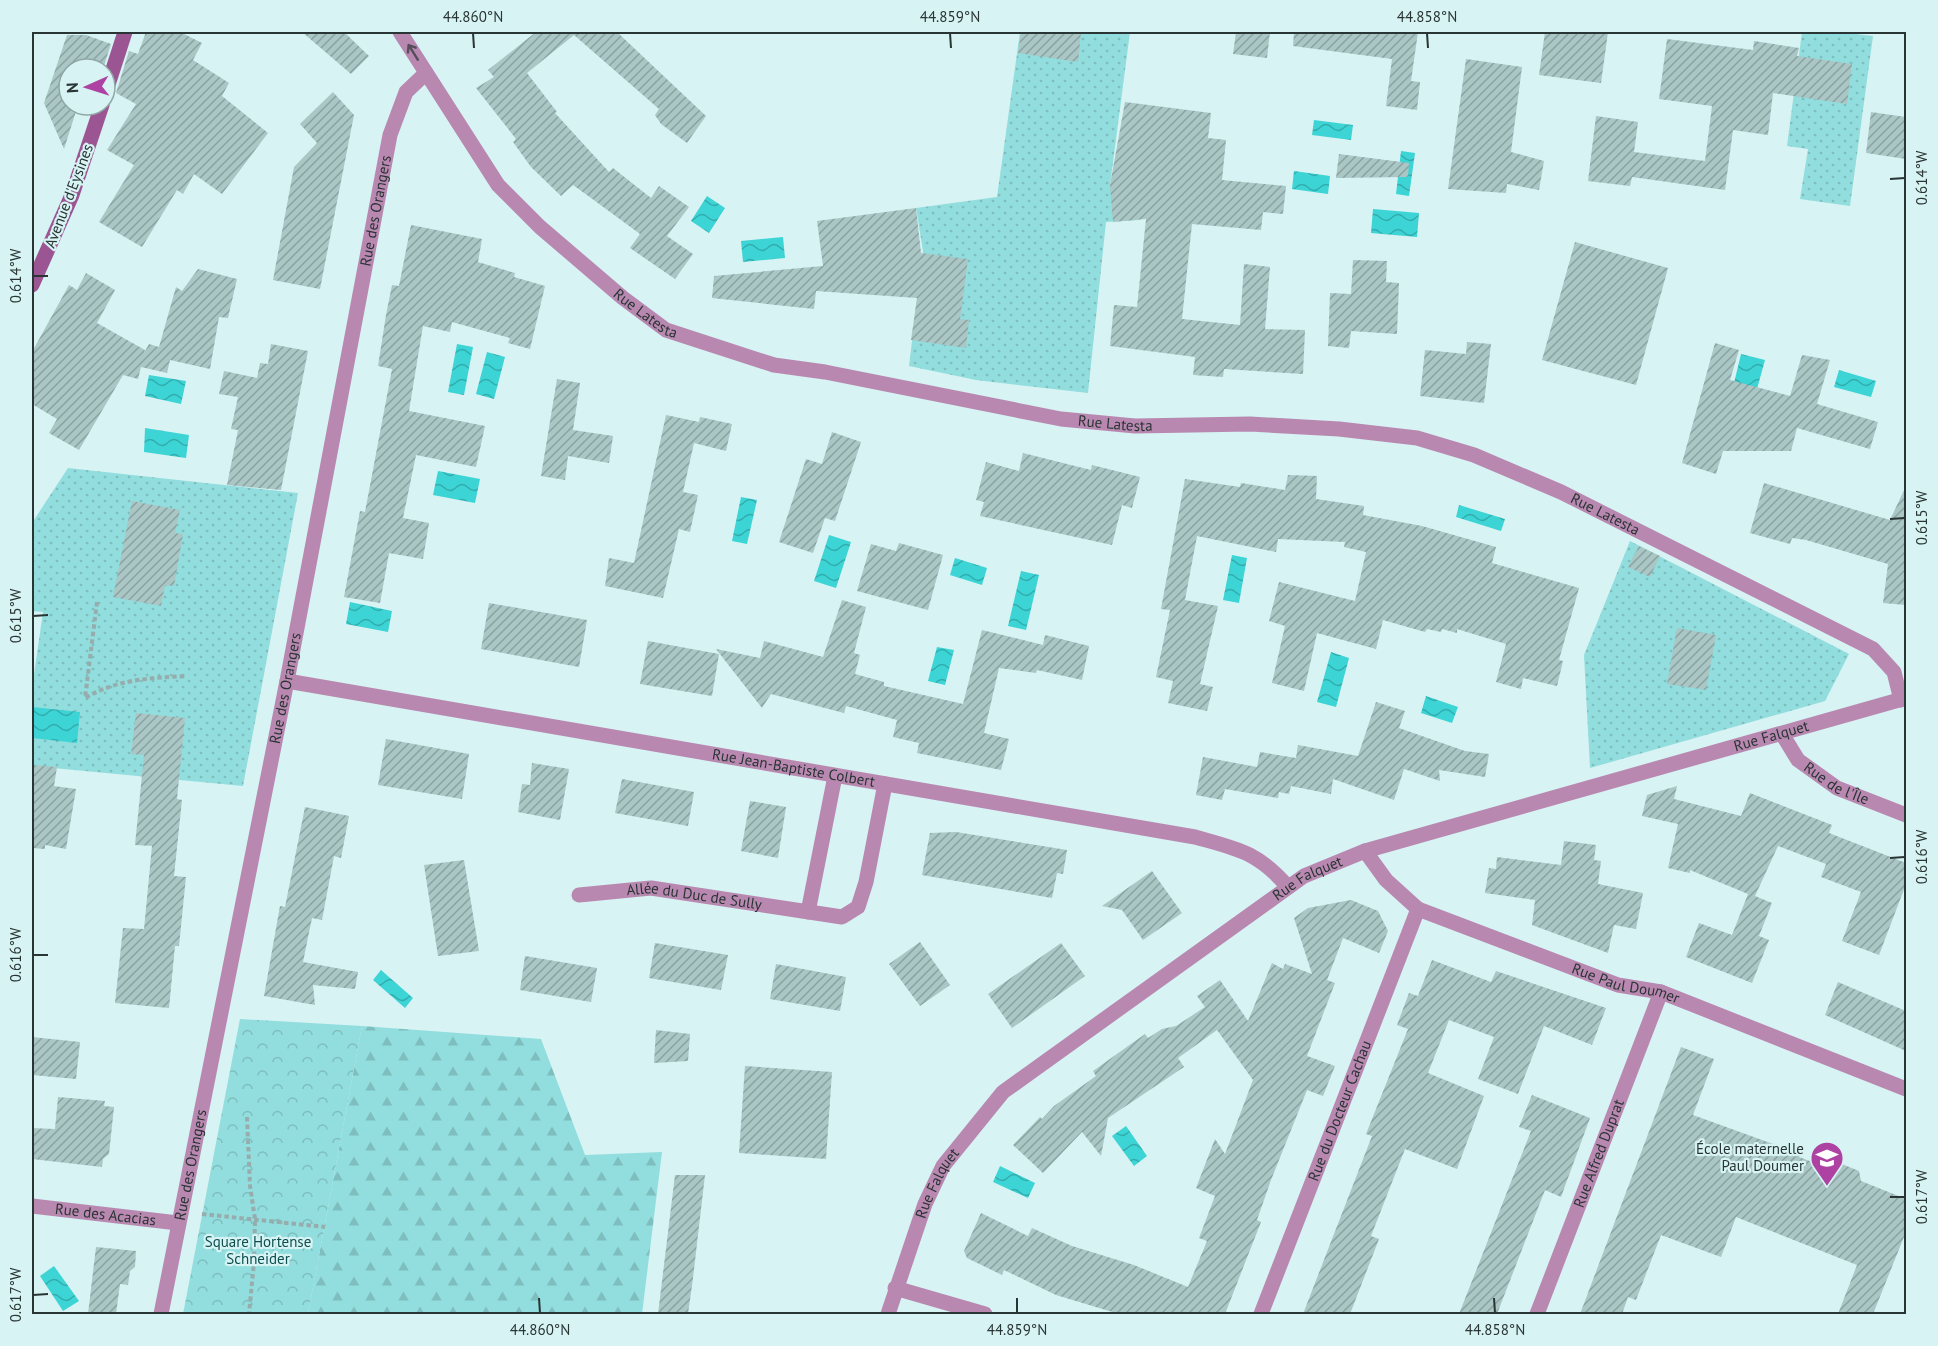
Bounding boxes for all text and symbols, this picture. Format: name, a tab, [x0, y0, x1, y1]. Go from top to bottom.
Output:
text: 44.860°N	[443, 7, 503, 26]
text: 44.859°N	[920, 7, 980, 26]
text: 44.858°N	[1397, 7, 1457, 26]
one-way arrow	[407, 44, 419, 61]
north arrow	[57, 57, 117, 117]
text: N	[62, 82, 82, 94]
street label: Avenue d'Eysines	[40, 141, 97, 250]
text: 0.614°W	[1912, 150, 1931, 205]
street label: Rue des Orangers	[355, 153, 395, 268]
text: 0.614°W	[6, 248, 25, 303]
street label: Rue Latesta	[610, 284, 680, 342]
street label: Rue Latesta	[1077, 411, 1153, 435]
street label: Rue Latesta	[1568, 488, 1643, 539]
text: 0.615°W	[1912, 490, 1931, 545]
text: 0.615°W	[6, 588, 25, 643]
street label: Rue des Orangers	[265, 631, 305, 745]
street label: Rue Falquet	[1732, 716, 1811, 755]
street label: Rue Jean-Baptiste Colbert	[711, 744, 876, 791]
street label: Rue de l'Île	[1800, 757, 1872, 809]
text: 0.616°W	[1912, 829, 1931, 884]
street label: Rue Falquet	[1269, 851, 1345, 905]
street label: Allée du Duc de Sully	[625, 878, 763, 914]
text: 0.616°W	[6, 927, 25, 982]
street label: Rue Paul Doumer	[1569, 958, 1682, 1007]
street label: Rue du Docteur Cachau	[1303, 1037, 1375, 1184]
street label: Rue Alfred Duprat	[1569, 1096, 1628, 1210]
street label: Rue des Orangers	[170, 1108, 211, 1222]
place label: École maternelle Paul Doumer	[1696, 1139, 1804, 1175]
school or university icon: École maternelle Paul Doumer	[1809, 1140, 1845, 1187]
street label: Rue Falquet	[911, 1144, 963, 1221]
text: 0.617°W	[1912, 1169, 1931, 1224]
street label: Rue des Acacias	[54, 1199, 157, 1229]
park label: Square Hortense Schneider	[205, 1232, 311, 1268]
text: 0.617°W	[6, 1267, 25, 1322]
text: 44.860°N	[510, 1320, 570, 1339]
text: 44.859°N	[987, 1320, 1047, 1339]
text: 44.858°N	[1465, 1320, 1525, 1339]

